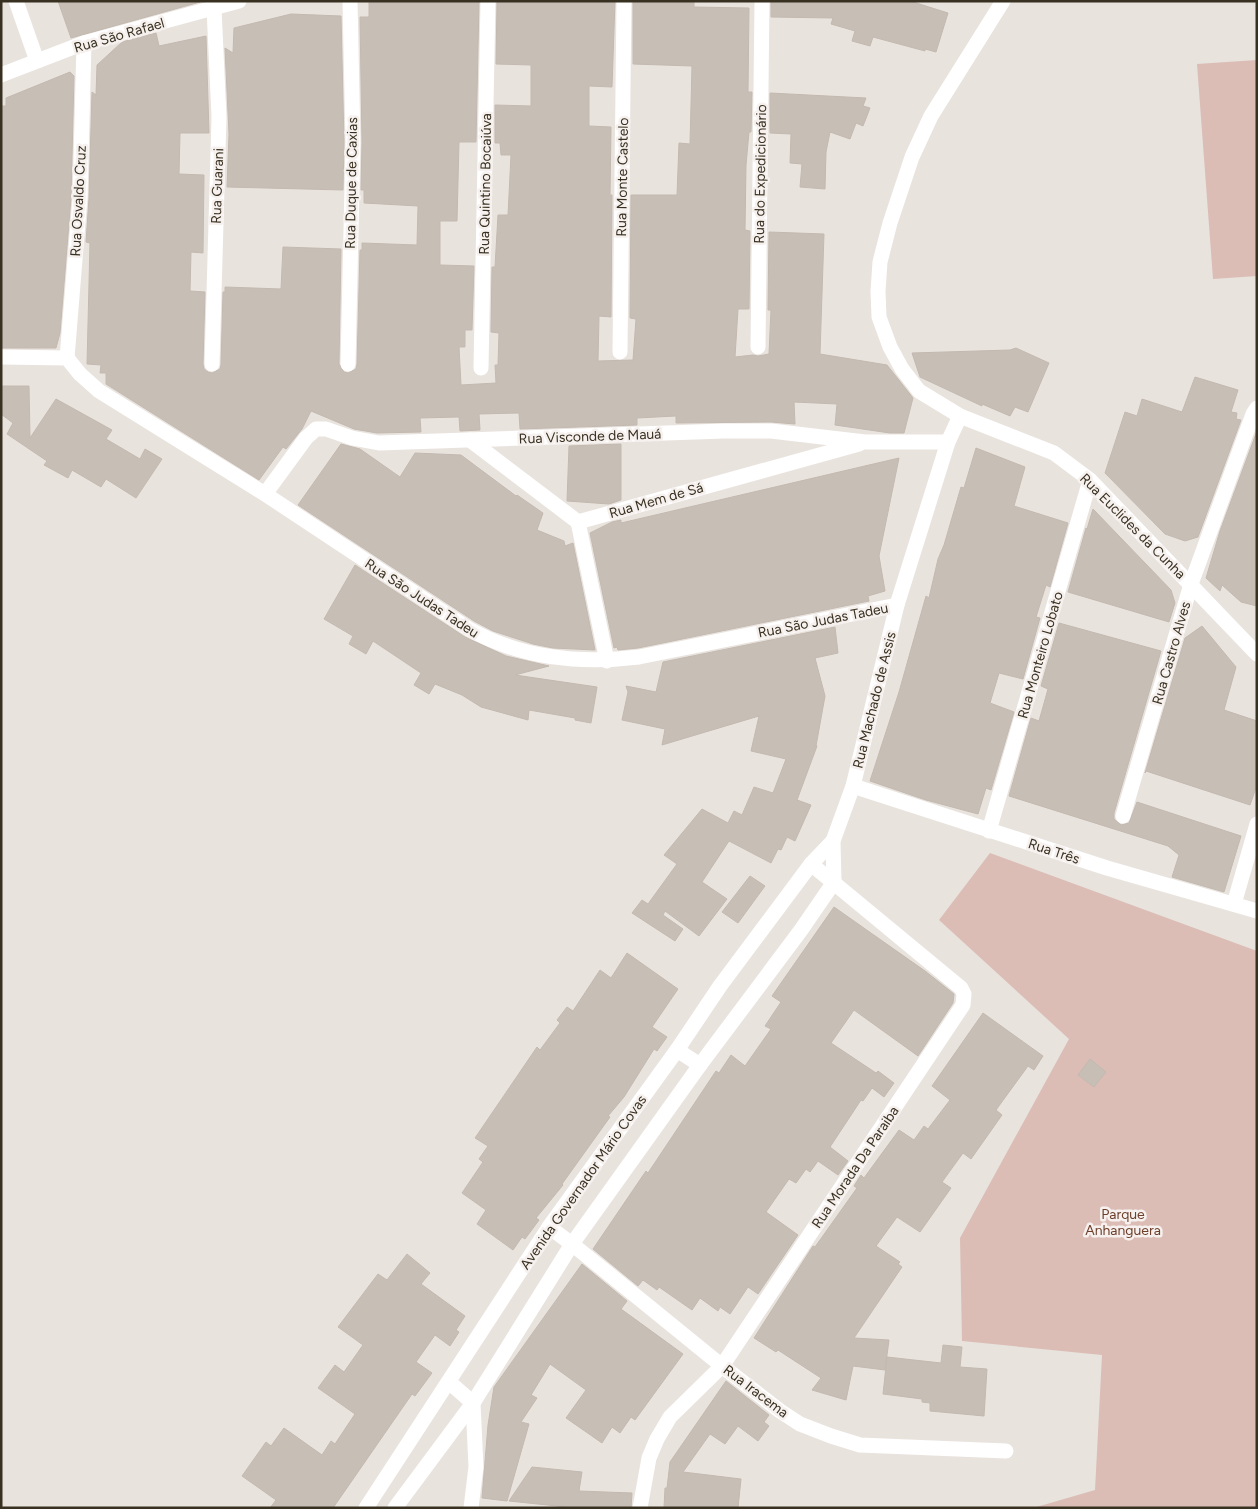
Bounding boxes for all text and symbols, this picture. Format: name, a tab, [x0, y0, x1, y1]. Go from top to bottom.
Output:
street label: Rua São Rafael	[72, 14, 166, 57]
street label: Rua do Expedicionário	[751, 104, 770, 244]
street label: Rua Quintino Bocaiúva	[476, 113, 495, 255]
street label: Rua Duque de Caxias	[342, 117, 361, 249]
street label: Rua Monte Castelo	[613, 117, 632, 237]
street label: Rua Osvaldo Cruz	[67, 145, 90, 257]
street label: Rua Guarani	[208, 148, 227, 224]
street label: Rua Visconde de Mauá	[518, 426, 662, 447]
street label: Rua Euclides da Cunha	[1076, 470, 1189, 583]
street label: Rua Mem de Sá	[607, 479, 705, 522]
street label: Rua São Judas Tadeu	[362, 555, 482, 642]
street label: Rua Monteiro Lobato	[1014, 590, 1067, 721]
street label: Rua São Judas Tadeu	[756, 600, 890, 641]
street label: Rua Castro Alves	[1149, 600, 1194, 707]
street label: Rua Machado de Assis	[849, 630, 900, 770]
street label: Rua Três	[1026, 835, 1082, 868]
street label: Avenida Governador Mário Covas	[517, 1092, 650, 1273]
street label: Rua Morada Da Paraiba	[808, 1103, 903, 1232]
park label: Parque Anhanguera	[1085, 1206, 1161, 1239]
street label: Rua Iracema	[720, 1361, 792, 1421]

